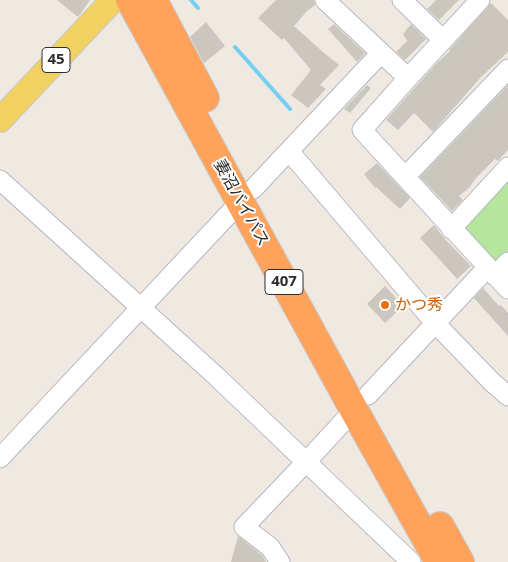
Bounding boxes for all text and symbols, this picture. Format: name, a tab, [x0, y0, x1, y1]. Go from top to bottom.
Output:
road number: 45	[42, 48, 70, 72]
street label: 妻沼バイパス	[209, 156, 273, 250]
road number: 407	[265, 270, 303, 294]
place label: かつ秀	[395, 295, 443, 315]
marker: かつ秀	[379, 299, 391, 311]

